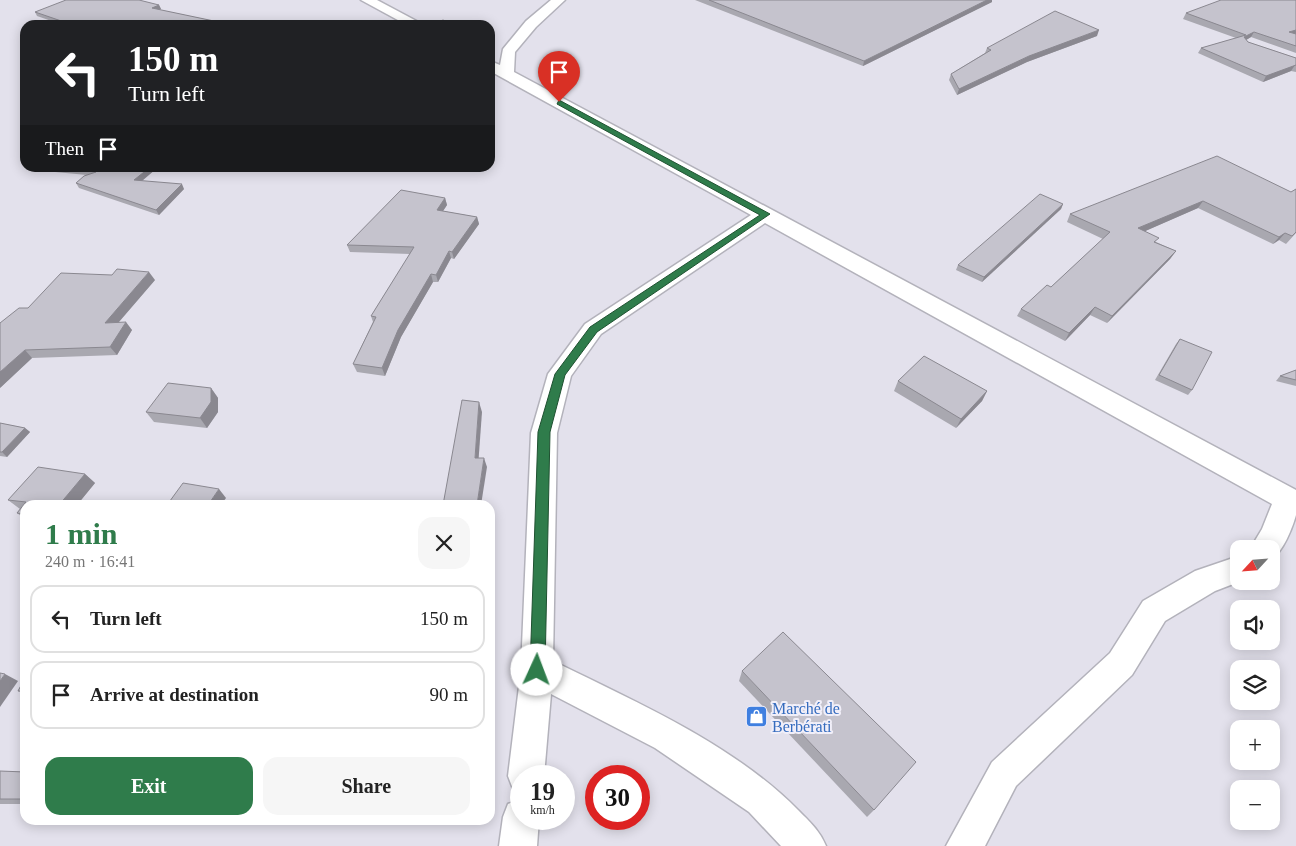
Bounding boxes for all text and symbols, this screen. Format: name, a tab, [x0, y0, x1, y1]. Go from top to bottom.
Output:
icon: left	[45, 40, 110, 105]
text: 150 m	[128, 40, 218, 79]
pin	[538, 51, 580, 102]
icon: arrive	[545, 58, 573, 86]
text: Turn left	[128, 81, 205, 106]
icon: arrive	[94, 135, 122, 163]
text: Then	[45, 138, 84, 159]
text: 1 min	[45, 517, 118, 550]
button: close	[418, 517, 470, 569]
north arrow	[1230, 540, 1280, 590]
map controls	[1230, 540, 1280, 830]
text: 240 m · 16:41	[45, 553, 135, 570]
button: sound	[1230, 600, 1280, 650]
icon: left	[47, 605, 75, 633]
text: Turn left	[90, 608, 162, 629]
text: 150 m	[420, 608, 468, 629]
position arrow	[510, 643, 562, 695]
button: layers	[1230, 660, 1280, 710]
icon: arrive	[47, 681, 75, 709]
text: Arrive at destination	[90, 684, 259, 705]
text: 90 m	[429, 684, 468, 705]
place label: Marché de Berbérati	[772, 700, 840, 735]
shop icon: Marché de Berbérati	[744, 705, 768, 729]
button: +	[1230, 720, 1280, 770]
button: Exit	[45, 757, 253, 815]
button: Share	[263, 757, 470, 815]
speed limit sign: 30	[585, 765, 650, 830]
text: 19	[530, 778, 555, 805]
button: −	[1230, 780, 1280, 830]
text: km/h	[530, 803, 555, 817]

